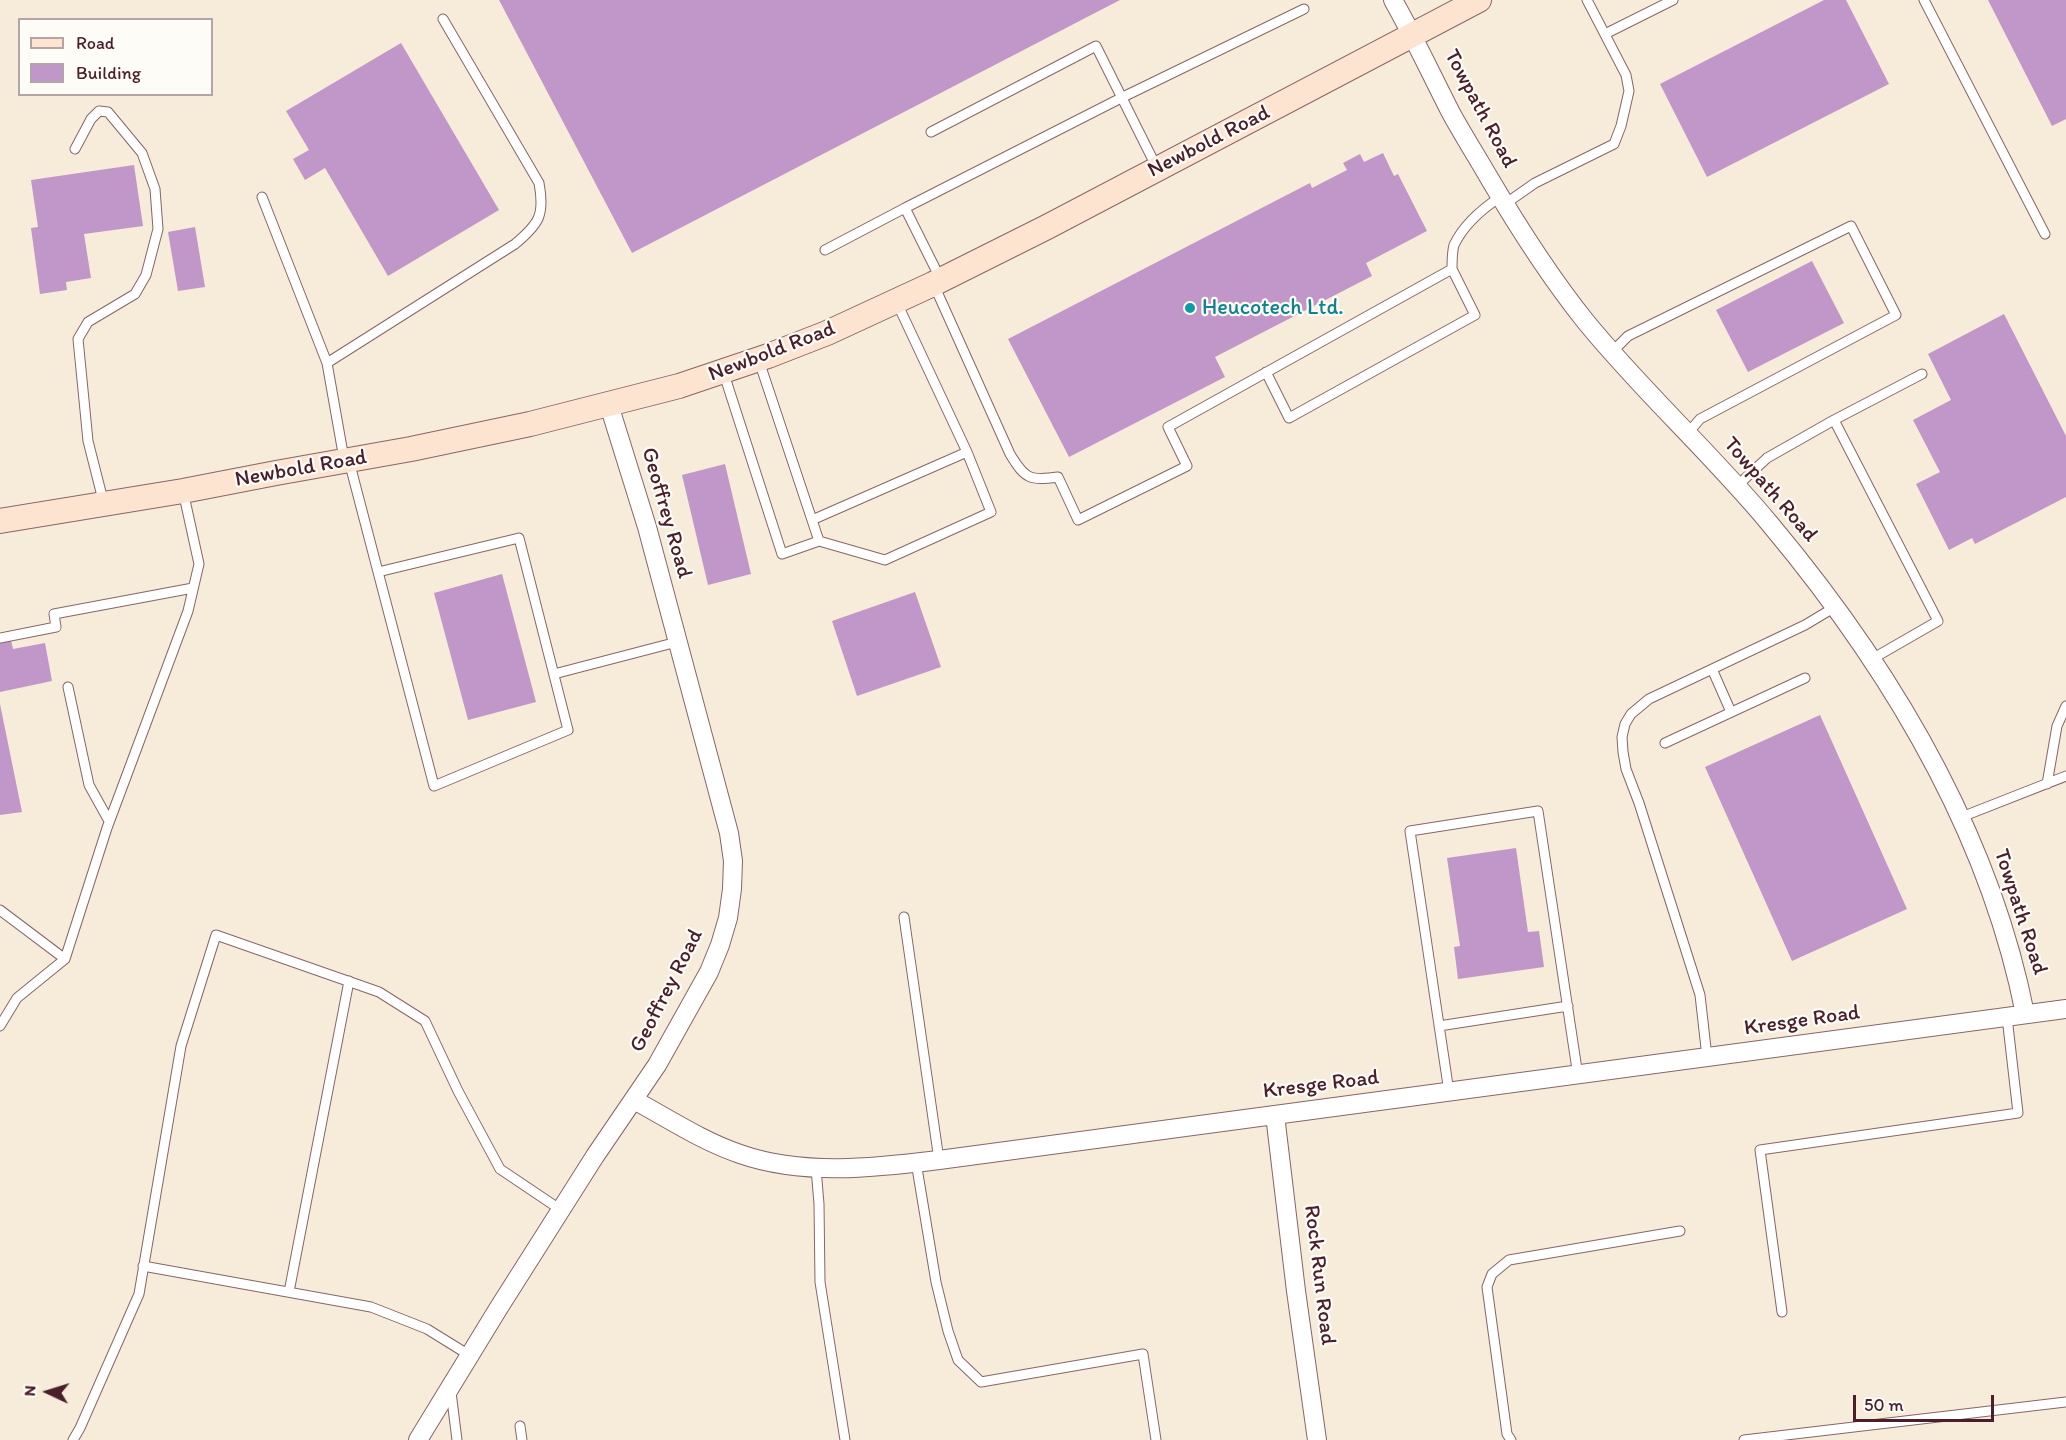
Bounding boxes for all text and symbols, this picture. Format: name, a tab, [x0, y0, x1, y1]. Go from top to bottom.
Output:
legend	[18, 18, 213, 96]
text: Road	[76, 32, 115, 54]
street label: Towpath Road	[1438, 45, 1522, 173]
text: Building	[76, 62, 141, 84]
street label: Newbold Road	[1143, 100, 1275, 184]
place label: Heucotech Ltd.	[1202, 295, 1344, 321]
marker: Heucotech Ltd.	[1183, 301, 1197, 315]
street label: Newbold Road	[705, 316, 839, 388]
street label: Towpath Road	[1717, 432, 1823, 548]
street label: Newbold Road	[233, 444, 369, 494]
street label: Geoffrey Road	[635, 445, 697, 581]
street label: Towpath Road	[1987, 846, 2053, 978]
street label: Geoffrey Road	[625, 925, 709, 1057]
street label: Kresge Road	[1742, 1000, 1862, 1042]
street label: Kresge Road	[1261, 1065, 1381, 1105]
street label: Rock Run Road	[1297, 1203, 1341, 1347]
north arrow	[18, 1362, 78, 1422]
scale bar	[1856, 1383, 1997, 1421]
text: N	[20, 1385, 39, 1397]
text: 50 m	[1864, 1394, 1904, 1416]

